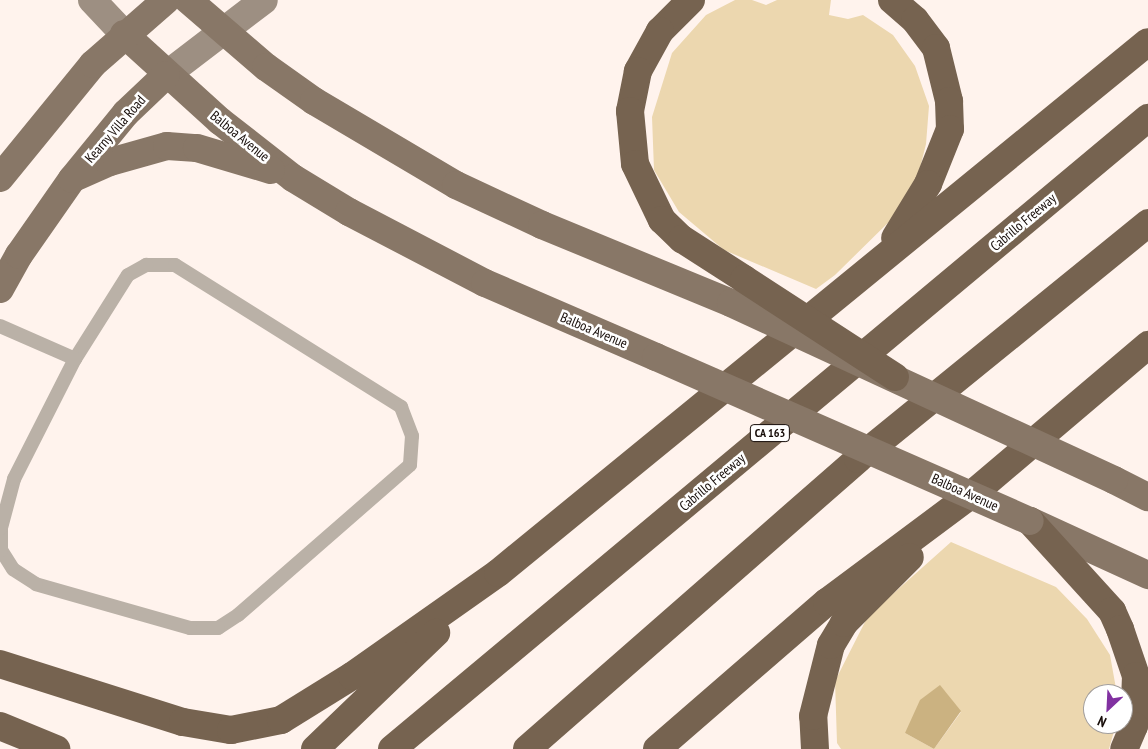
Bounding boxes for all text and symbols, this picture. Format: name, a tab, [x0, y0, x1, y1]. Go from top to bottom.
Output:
street label: Kearny Villa Road	[81, 92, 149, 166]
street label: Balboa Avenue	[207, 107, 273, 165]
street label: Cabrillo Freeway	[987, 190, 1059, 254]
street label: Balboa Avenue	[558, 308, 630, 352]
road number: CA 163	[749, 423, 791, 442]
street label: Cabrillo Freeway	[676, 450, 748, 514]
street label: Balboa Avenue	[929, 470, 1001, 514]
north arrow	[1083, 684, 1133, 734]
text: N	[1095, 712, 1109, 731]

